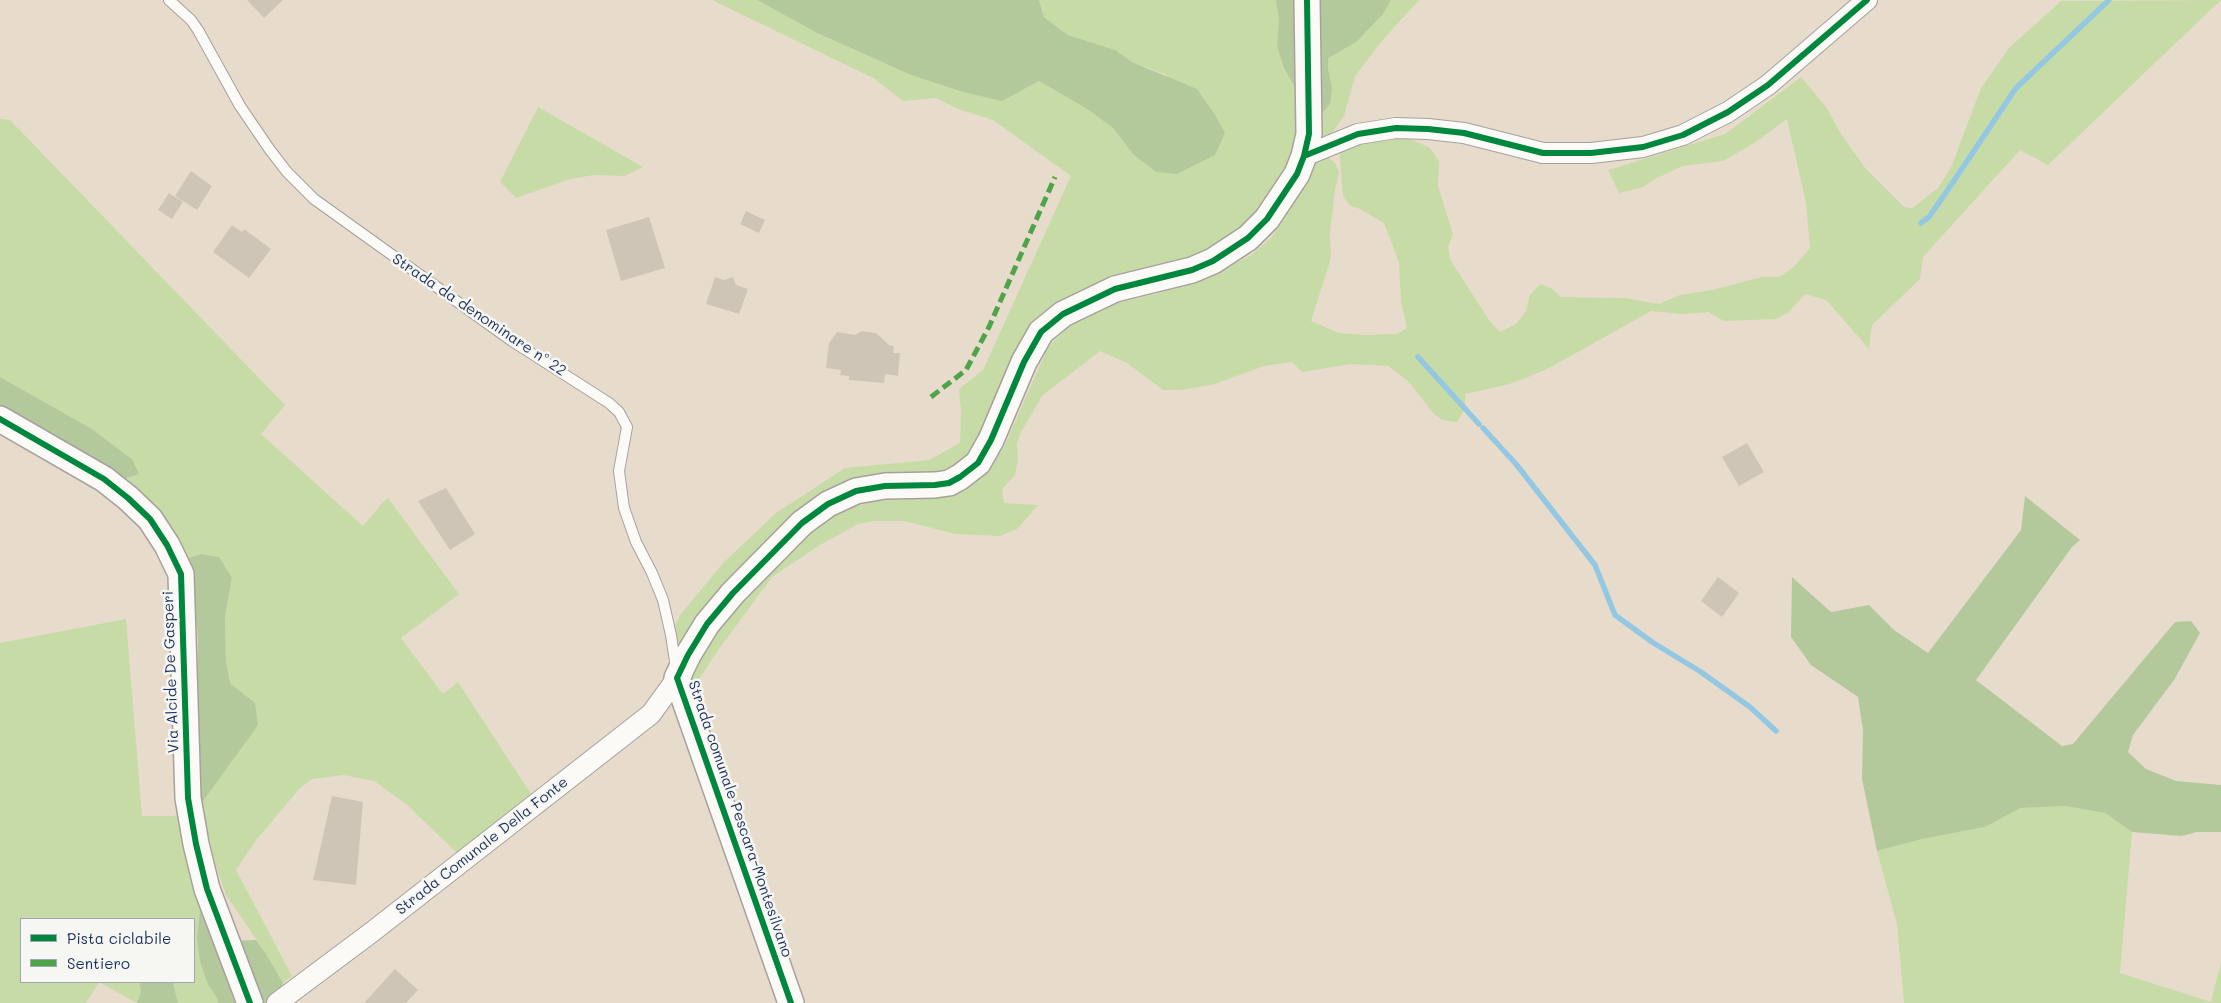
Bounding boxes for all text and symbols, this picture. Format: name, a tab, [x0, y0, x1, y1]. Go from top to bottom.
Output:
street label: Strada da denominare nº 22	[389, 250, 569, 380]
street label: Via Alcide De Gasperi	[159, 591, 183, 753]
street label: Strada comunale Pescara-Montesilvano	[684, 678, 796, 960]
street label: Strada Comunale Della Fonte	[392, 773, 572, 919]
legend	[20, 918, 195, 983]
text: Pista ciclabile	[67, 928, 171, 948]
text: Sentiero	[67, 953, 130, 973]

